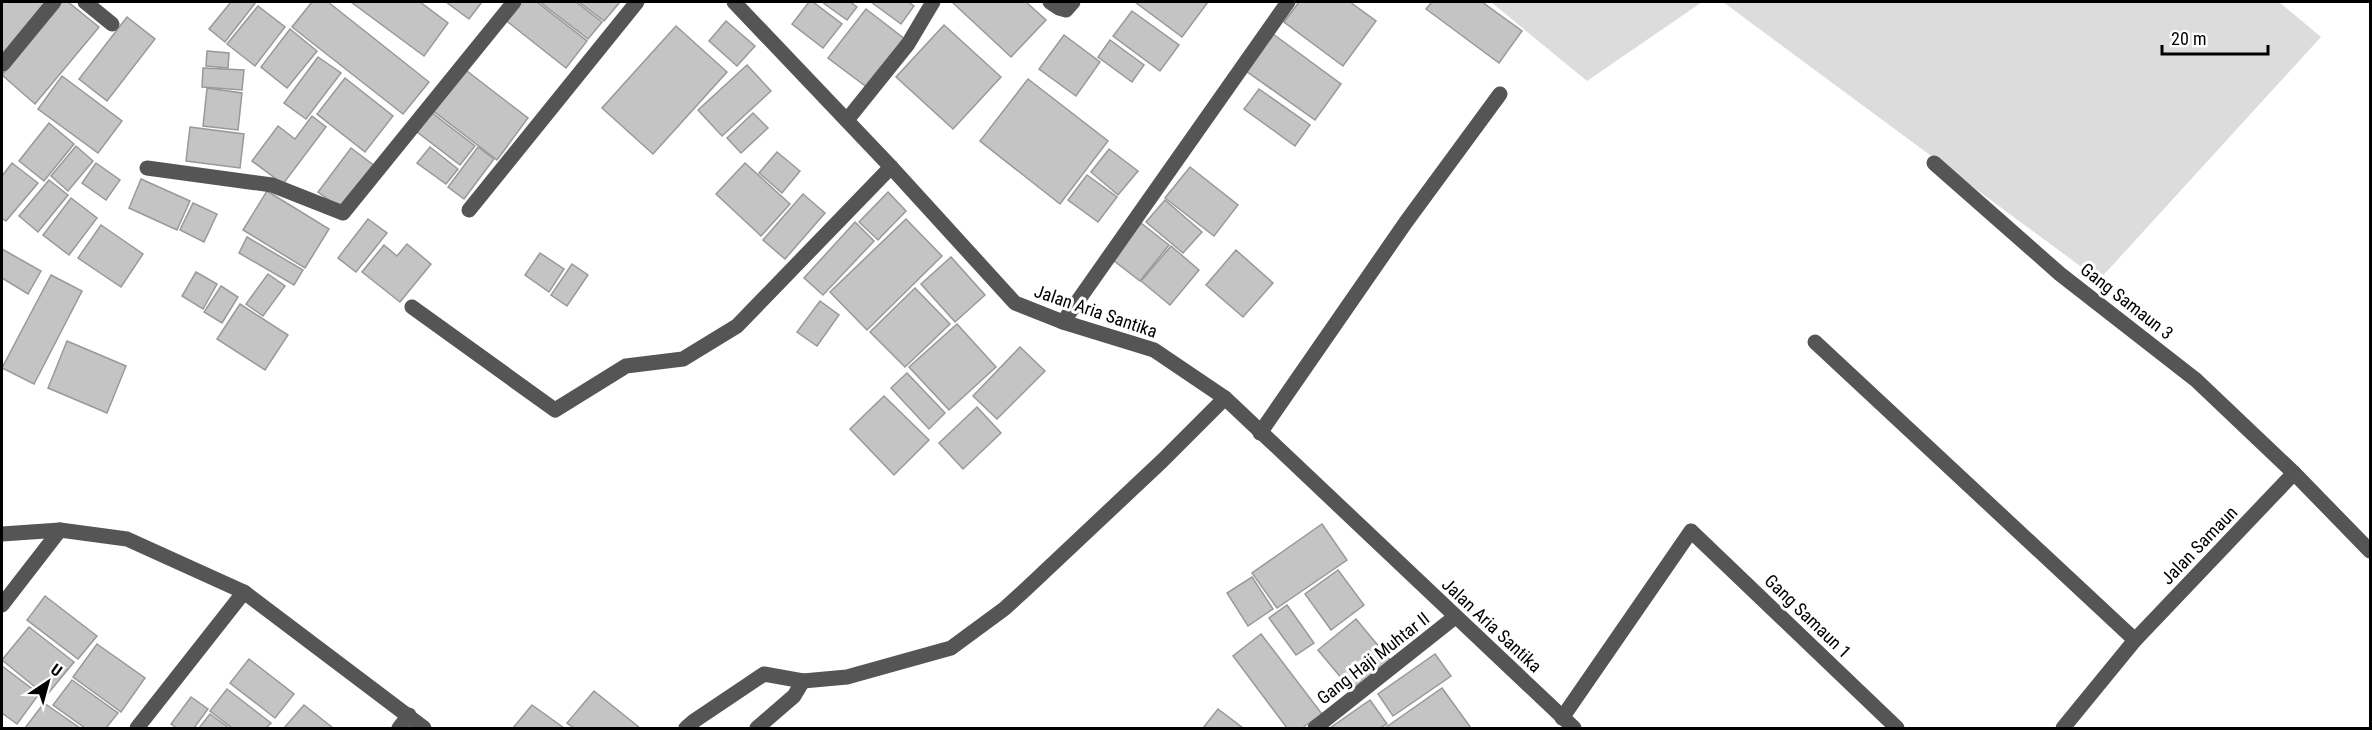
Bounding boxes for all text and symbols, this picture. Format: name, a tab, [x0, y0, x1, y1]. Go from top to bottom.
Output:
scale bar	[2162, 18, 2268, 56]
text: 20 m	[2171, 28, 2206, 49]
street label: Gang Samaun 3	[2077, 258, 2177, 344]
street label: Jalan Aria Santika	[1032, 280, 1160, 342]
street label: Jalan Samaun	[2157, 502, 2241, 588]
street label: Gang Samaun 1	[1761, 570, 1855, 662]
street label: Jalan Aria Santika	[1438, 573, 1546, 677]
street label: Gang Haji Muhtar II	[1313, 608, 1433, 708]
north arrow	[18, 652, 78, 712]
text: U	[47, 660, 66, 681]

